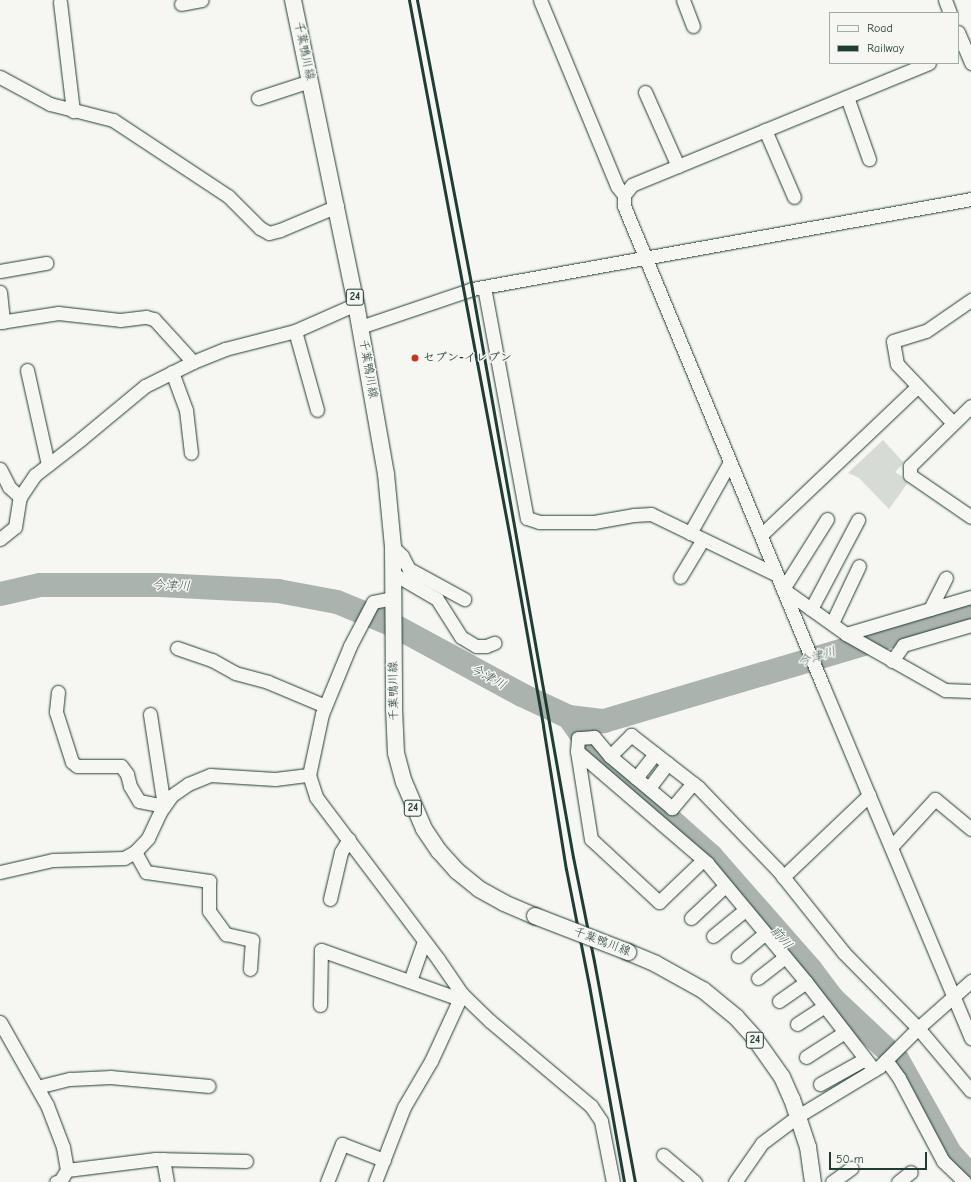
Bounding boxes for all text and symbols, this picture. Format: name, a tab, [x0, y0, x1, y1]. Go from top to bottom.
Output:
legend	[829, 12, 959, 64]
street label: 千葉鴨川線	[291, 20, 317, 82]
text: Road	[867, 21, 893, 35]
text: Railway	[867, 41, 904, 55]
road number: 24	[345, 288, 365, 306]
street label: 千葉鴨川線	[356, 338, 380, 400]
place label: セブン-イレブン	[423, 351, 512, 365]
marker: セブン-イレブン	[410, 353, 420, 363]
water label: 今津川	[151, 578, 191, 594]
water label: 今津川	[796, 644, 838, 670]
street label: 千葉鴨川線	[386, 661, 402, 721]
water label: 今津川	[467, 661, 509, 693]
road number: 24	[403, 799, 423, 817]
water label: 前川	[767, 923, 795, 953]
street label: 千葉鴨川線	[571, 925, 633, 959]
road number: 24	[745, 1031, 765, 1049]
scale bar	[831, 1144, 929, 1170]
text: 50 m	[836, 1152, 864, 1166]

